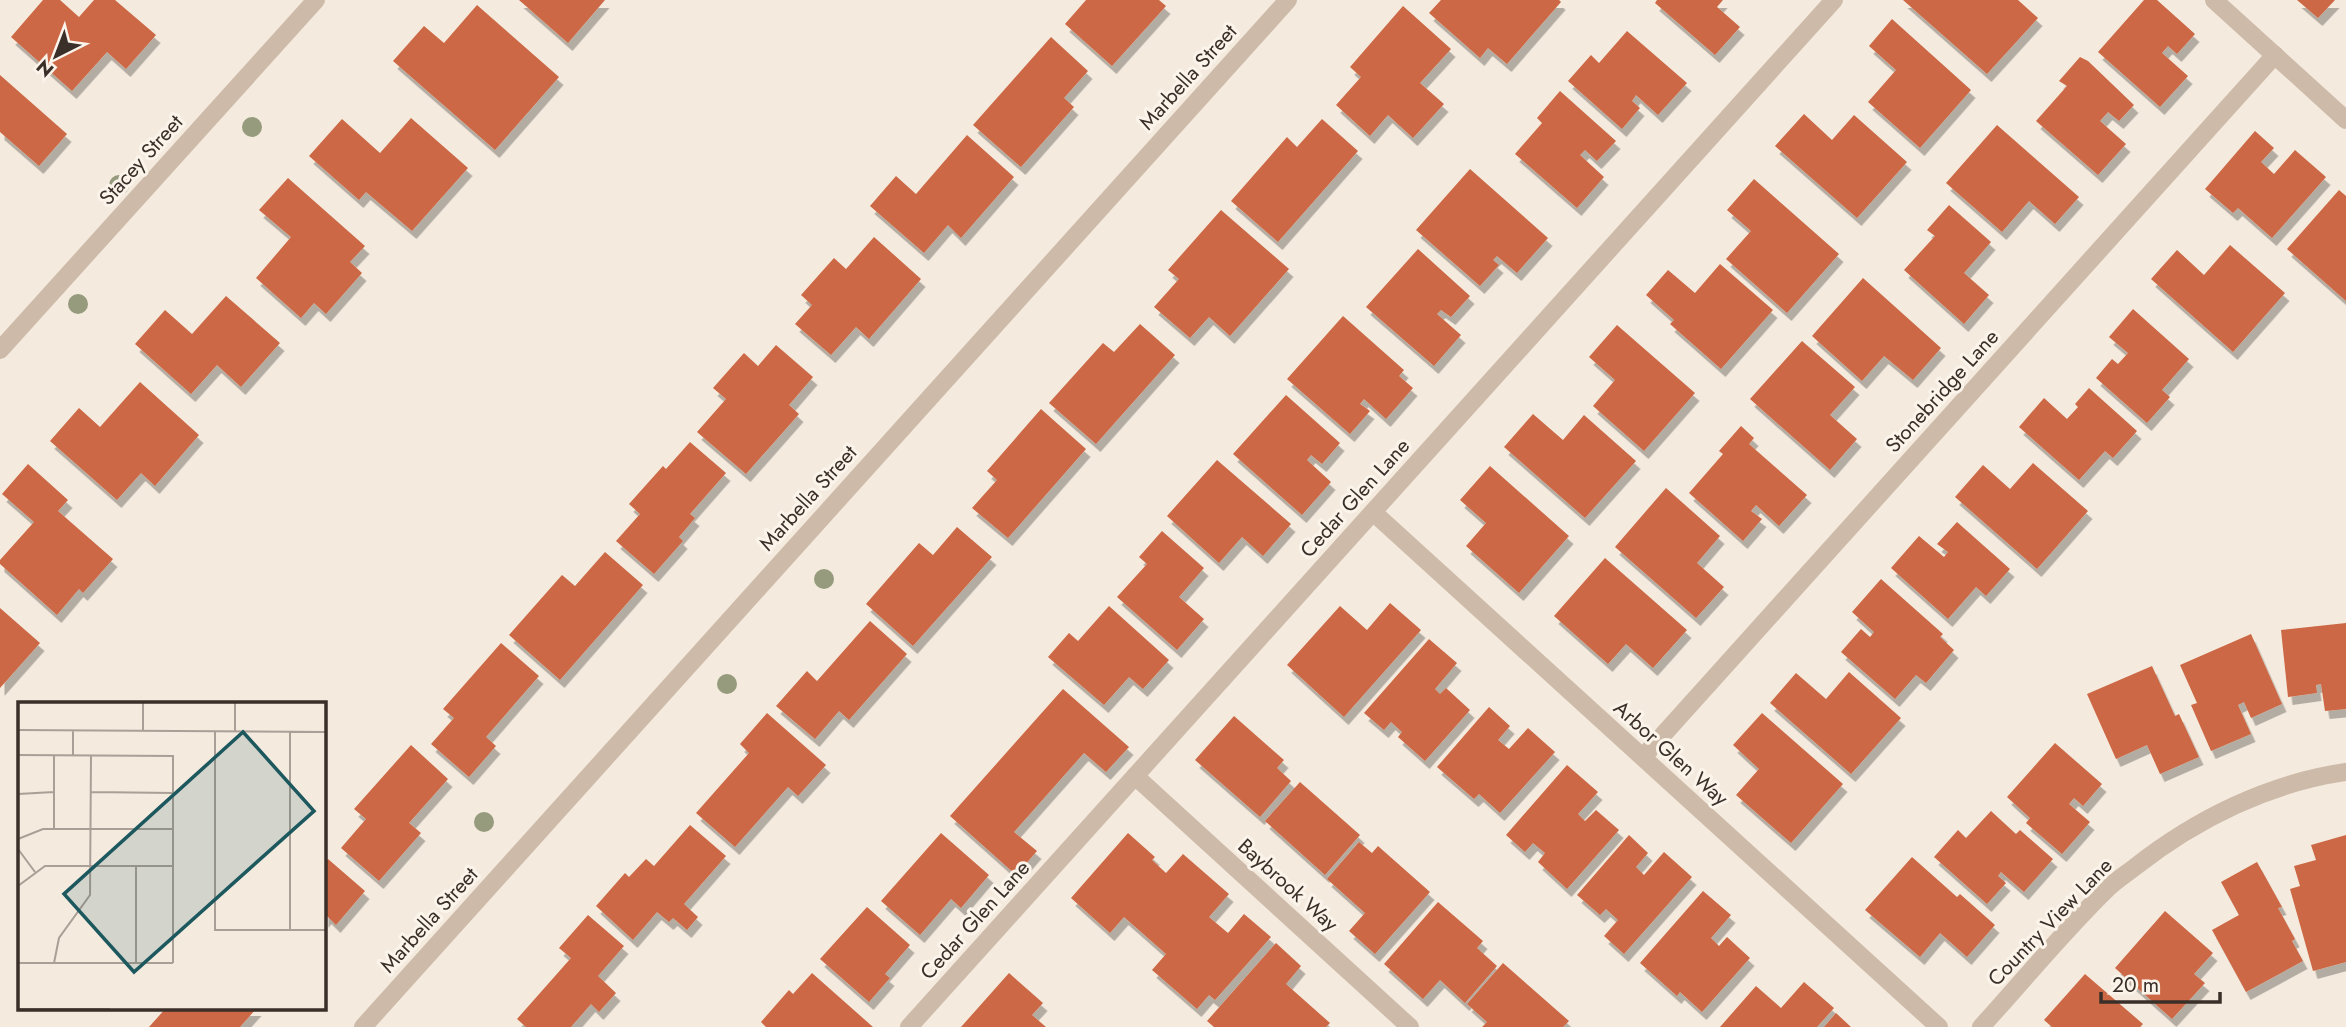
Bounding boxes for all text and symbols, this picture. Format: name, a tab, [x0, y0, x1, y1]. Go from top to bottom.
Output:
street label: Marbella Street	[1132, 17, 1244, 137]
north arrow	[21, 21, 91, 91]
text: N	[30, 53, 60, 83]
street label: Stacey Street	[92, 108, 190, 212]
street label: Stonebridge Lane	[1878, 323, 2006, 459]
street label: Cedar Glen Lane	[1293, 432, 1417, 564]
street label: Marbella Street	[752, 438, 864, 558]
street label: Arbor Glen Way	[1607, 693, 1736, 813]
inset map	[18, 702, 326, 1010]
street label: Baybrook Way	[1231, 832, 1345, 939]
street label: Country View Lane	[1981, 851, 2119, 993]
street label: Cedar Glen Lane	[913, 854, 1037, 986]
street label: Marbella Street	[373, 860, 485, 980]
scale bar	[2101, 960, 2220, 1004]
text: 20 m	[2112, 970, 2159, 1000]

